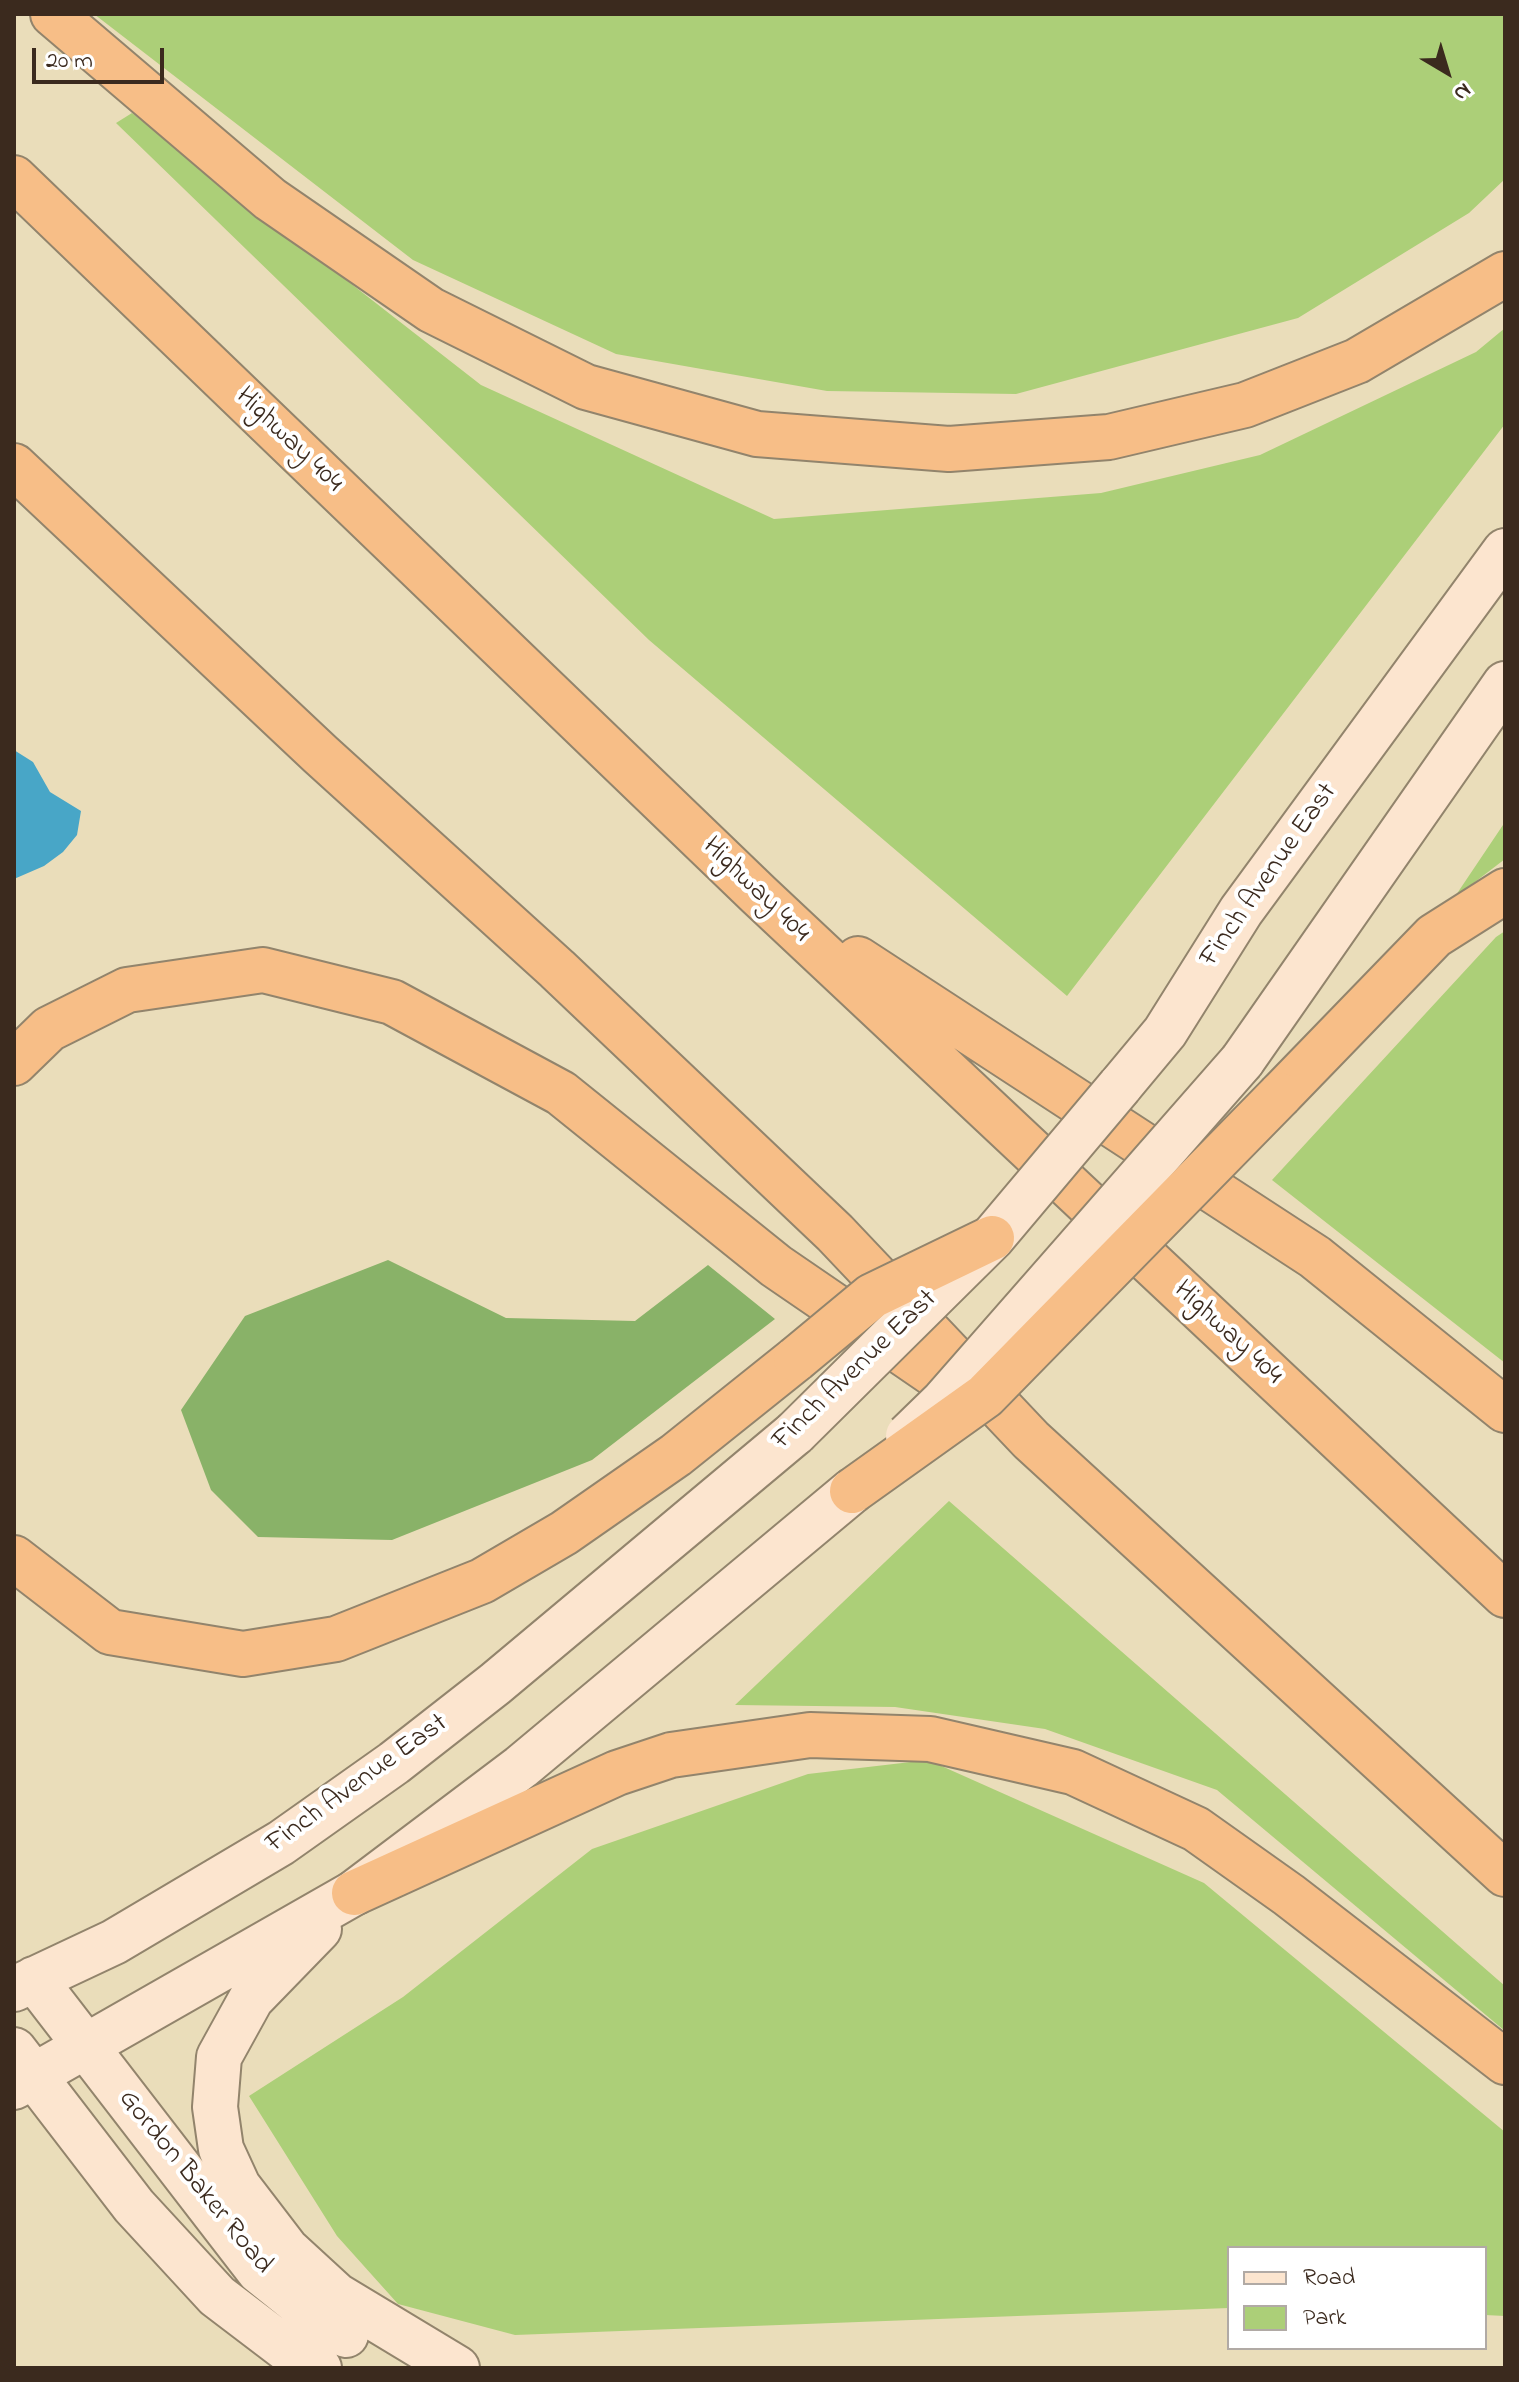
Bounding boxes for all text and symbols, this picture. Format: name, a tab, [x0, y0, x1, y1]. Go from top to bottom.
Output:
scale bar	[36, 32, 168, 82]
north arrow	[1407, 32, 1487, 112]
text: 20 m	[46, 44, 93, 79]
text: N	[1446, 74, 1477, 108]
street label: Highway 404	[227, 381, 349, 501]
street label: Finch Avenue East	[1194, 778, 1346, 974]
street label: Highway 404	[694, 831, 816, 951]
street label: Highway 404	[1165, 1275, 1289, 1393]
street label: Finch Avenue East	[767, 1284, 945, 1458]
street label: Finch Avenue East	[261, 1708, 455, 1862]
street label: Gordon Baker Road	[109, 2084, 279, 2282]
legend	[1227, 2246, 1487, 2350]
text: Road	[1303, 2261, 1355, 2296]
text: Park	[1303, 2301, 1346, 2336]

